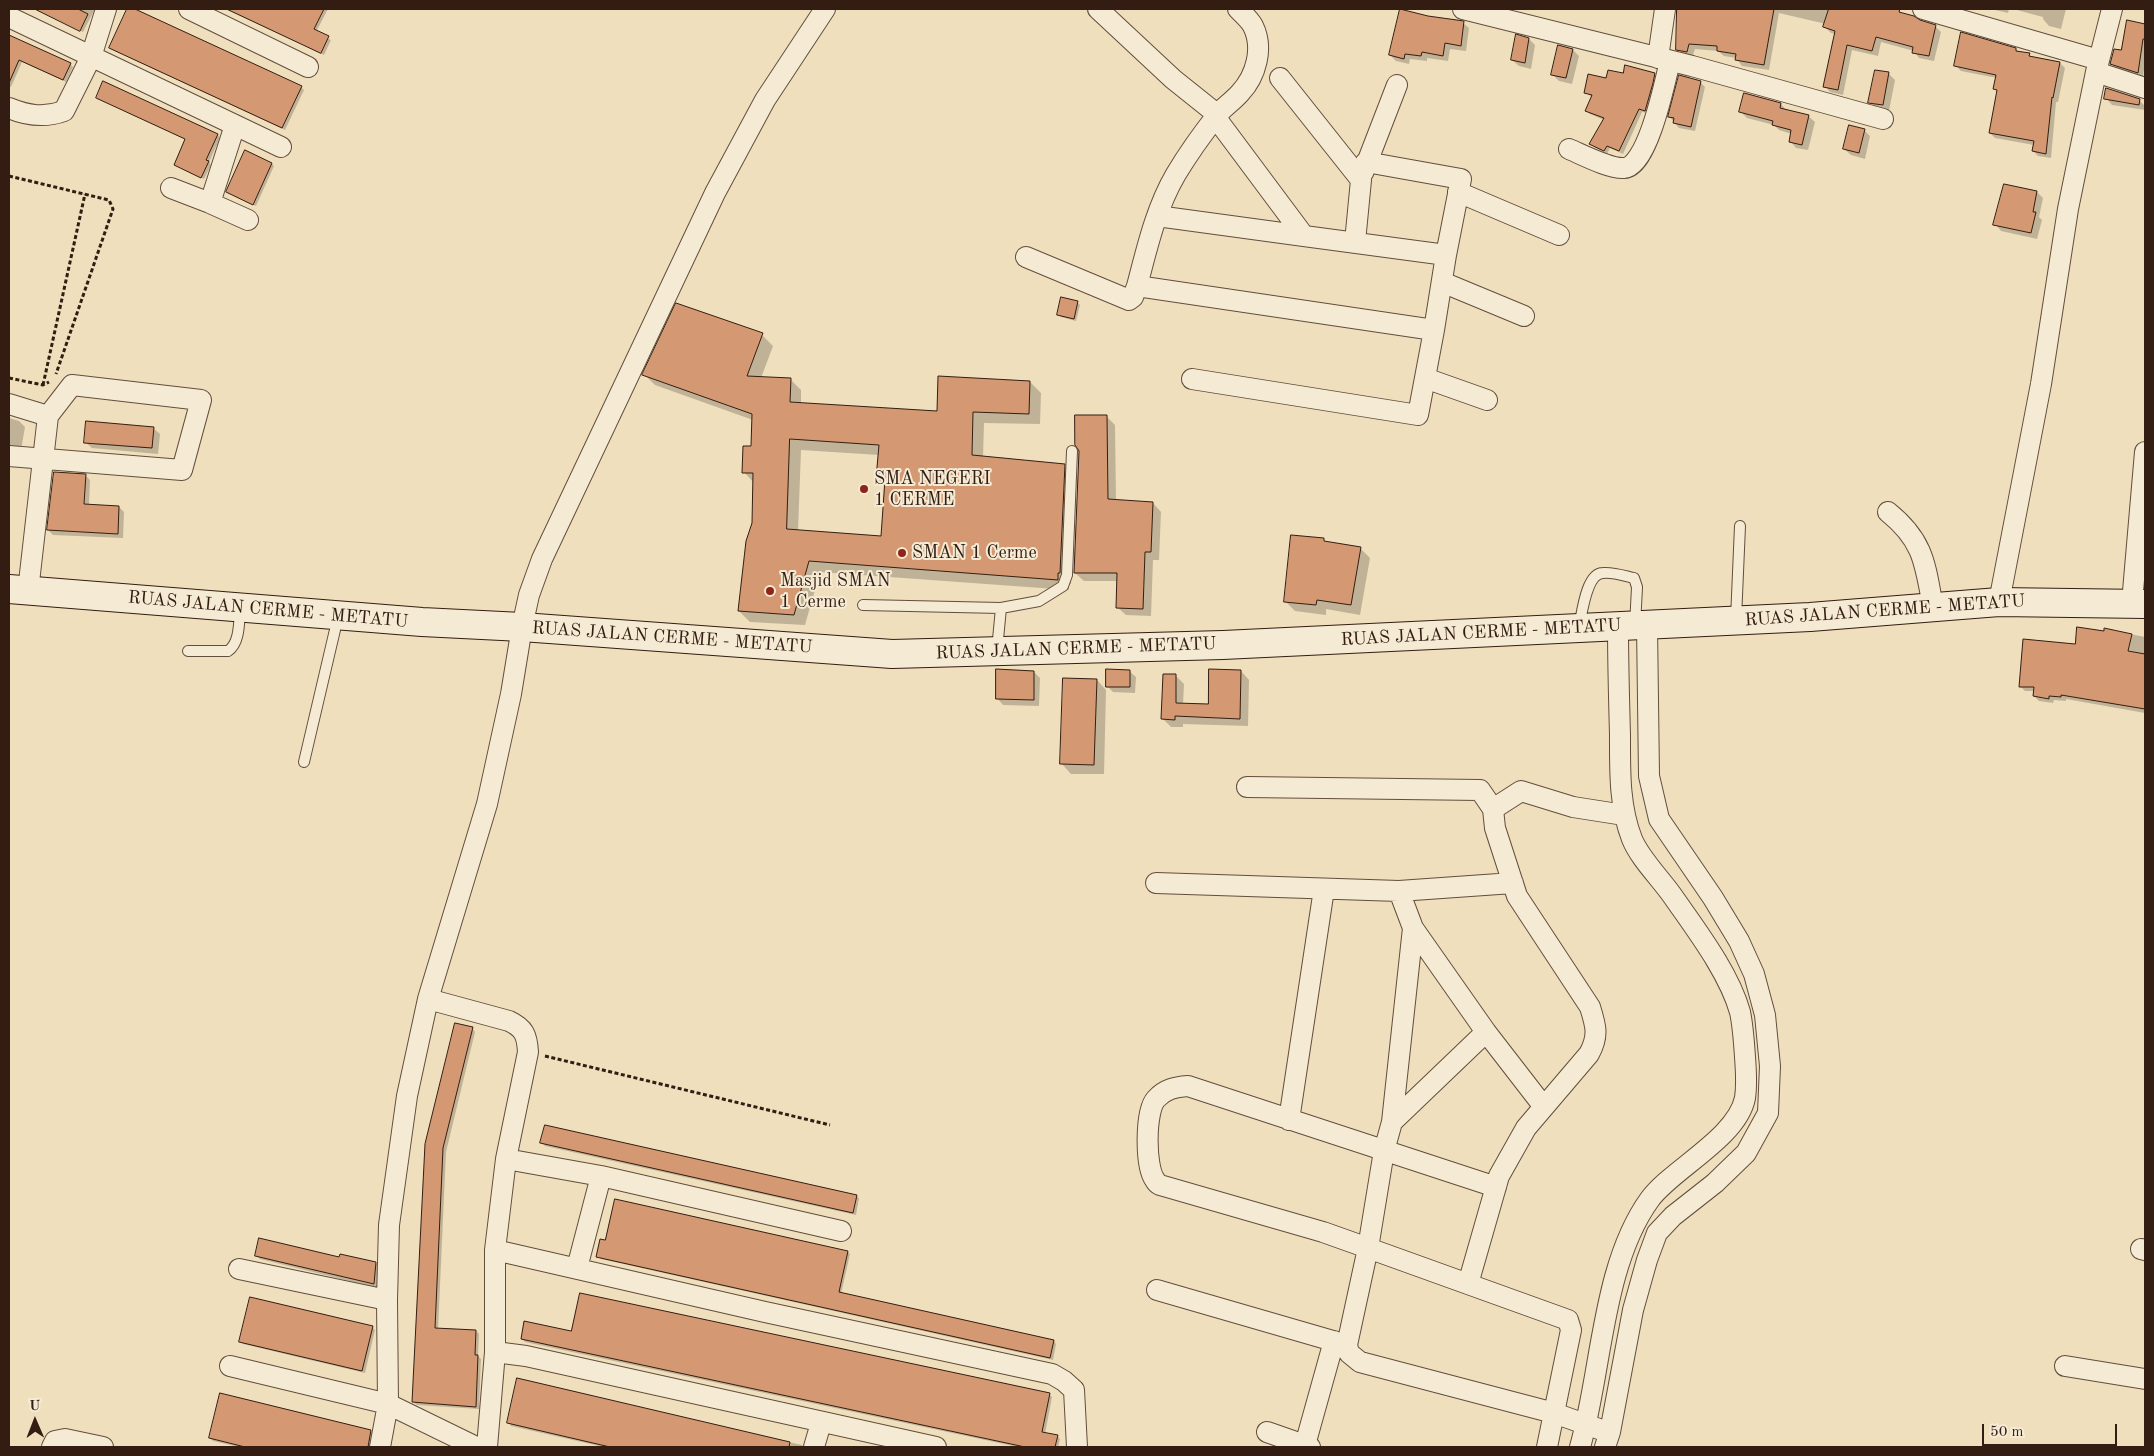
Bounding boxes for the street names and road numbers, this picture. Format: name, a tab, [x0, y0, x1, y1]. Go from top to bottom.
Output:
street label: RUAS JALAN CERME - METATU	[127, 587, 409, 633]
street label: RUAS JALAN CERME - METATU	[1744, 590, 2026, 632]
street label: RUAS JALAN CERME - METATU	[1340, 615, 1622, 651]
street label: RUAS JALAN CERME - METATU	[531, 617, 813, 659]
street label: RUAS JALAN CERME - METATU	[935, 633, 1217, 665]

